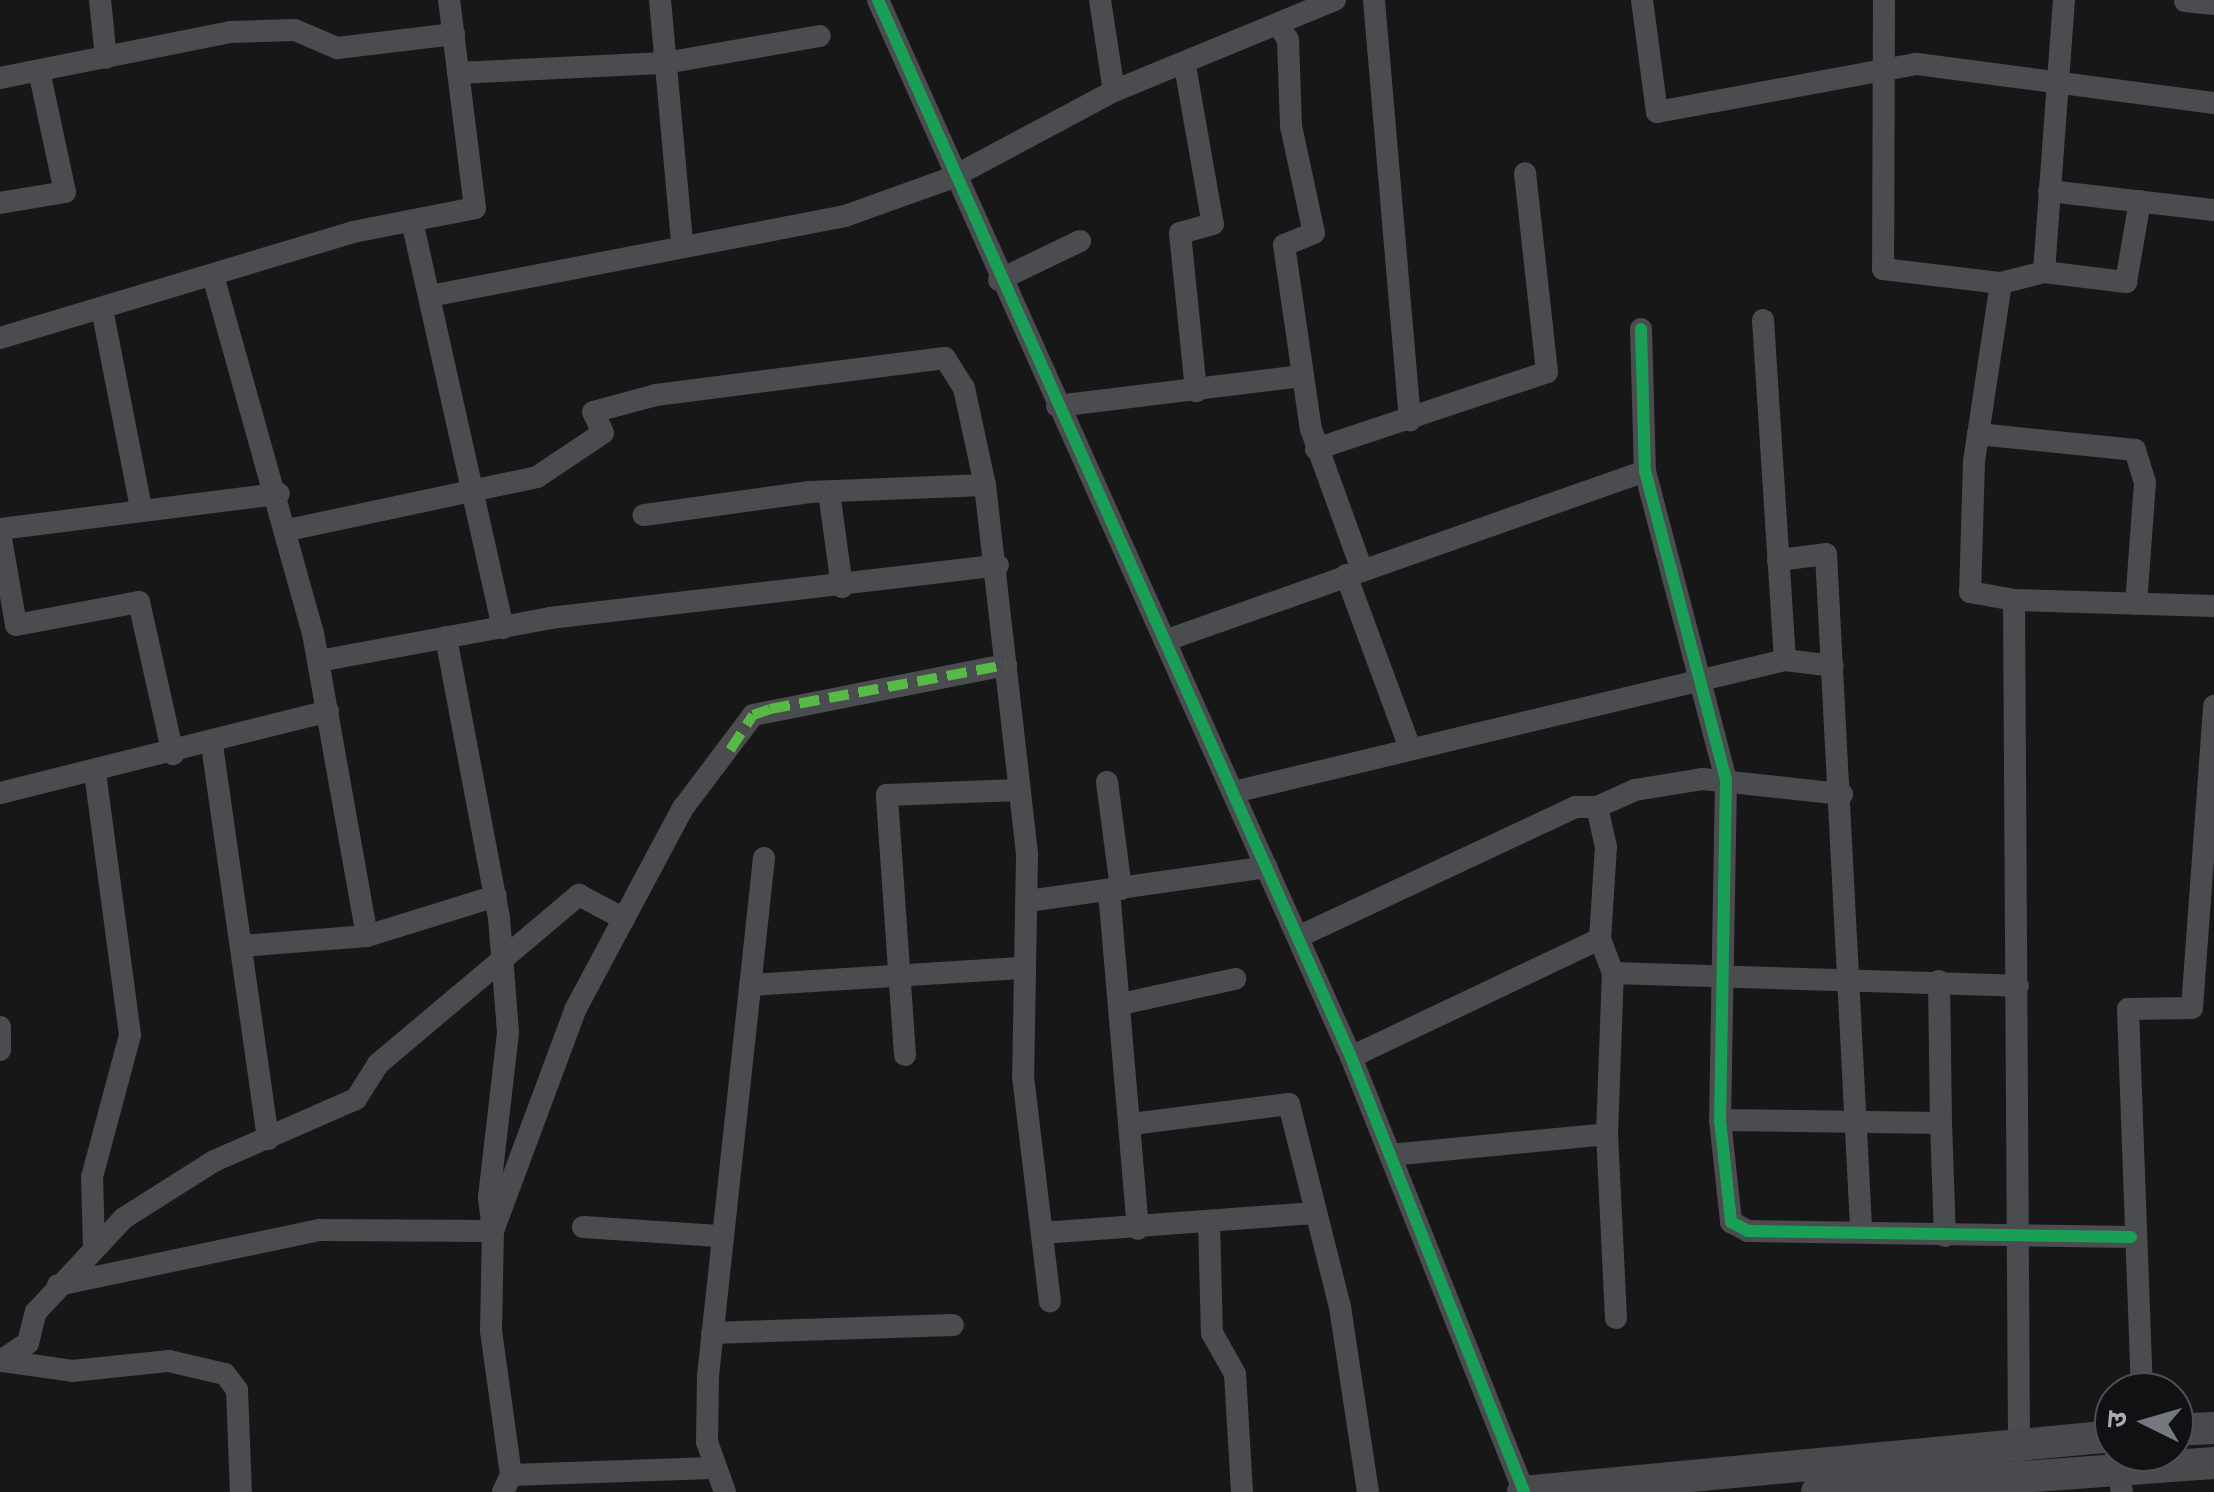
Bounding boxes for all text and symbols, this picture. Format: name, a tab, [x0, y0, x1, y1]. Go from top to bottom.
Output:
north arrow	[2094, 1372, 2194, 1472]
text: उ	[2098, 1410, 2134, 1429]

